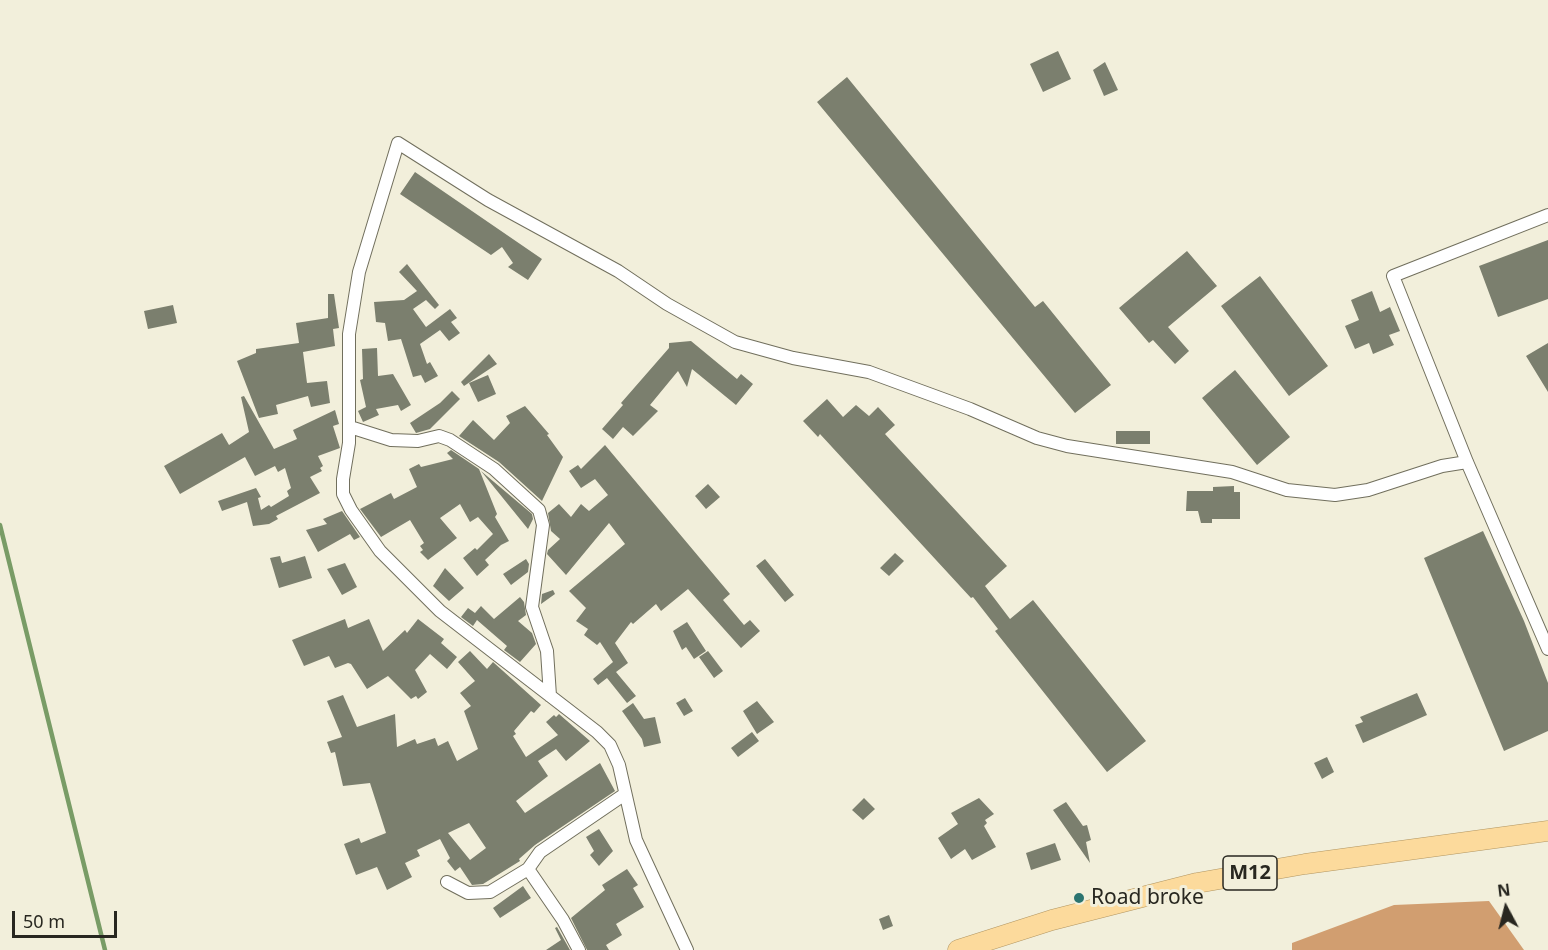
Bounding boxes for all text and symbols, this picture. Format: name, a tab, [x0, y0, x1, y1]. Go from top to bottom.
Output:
road number: M12	[1223, 856, 1277, 890]
north arrow	[1476, 878, 1536, 938]
text: N	[1496, 878, 1512, 902]
place label: Road broke	[1091, 885, 1204, 911]
marker: Road broke	[1072, 891, 1086, 905]
scale bar	[15, 899, 120, 937]
text: 50 m	[23, 909, 65, 933]

